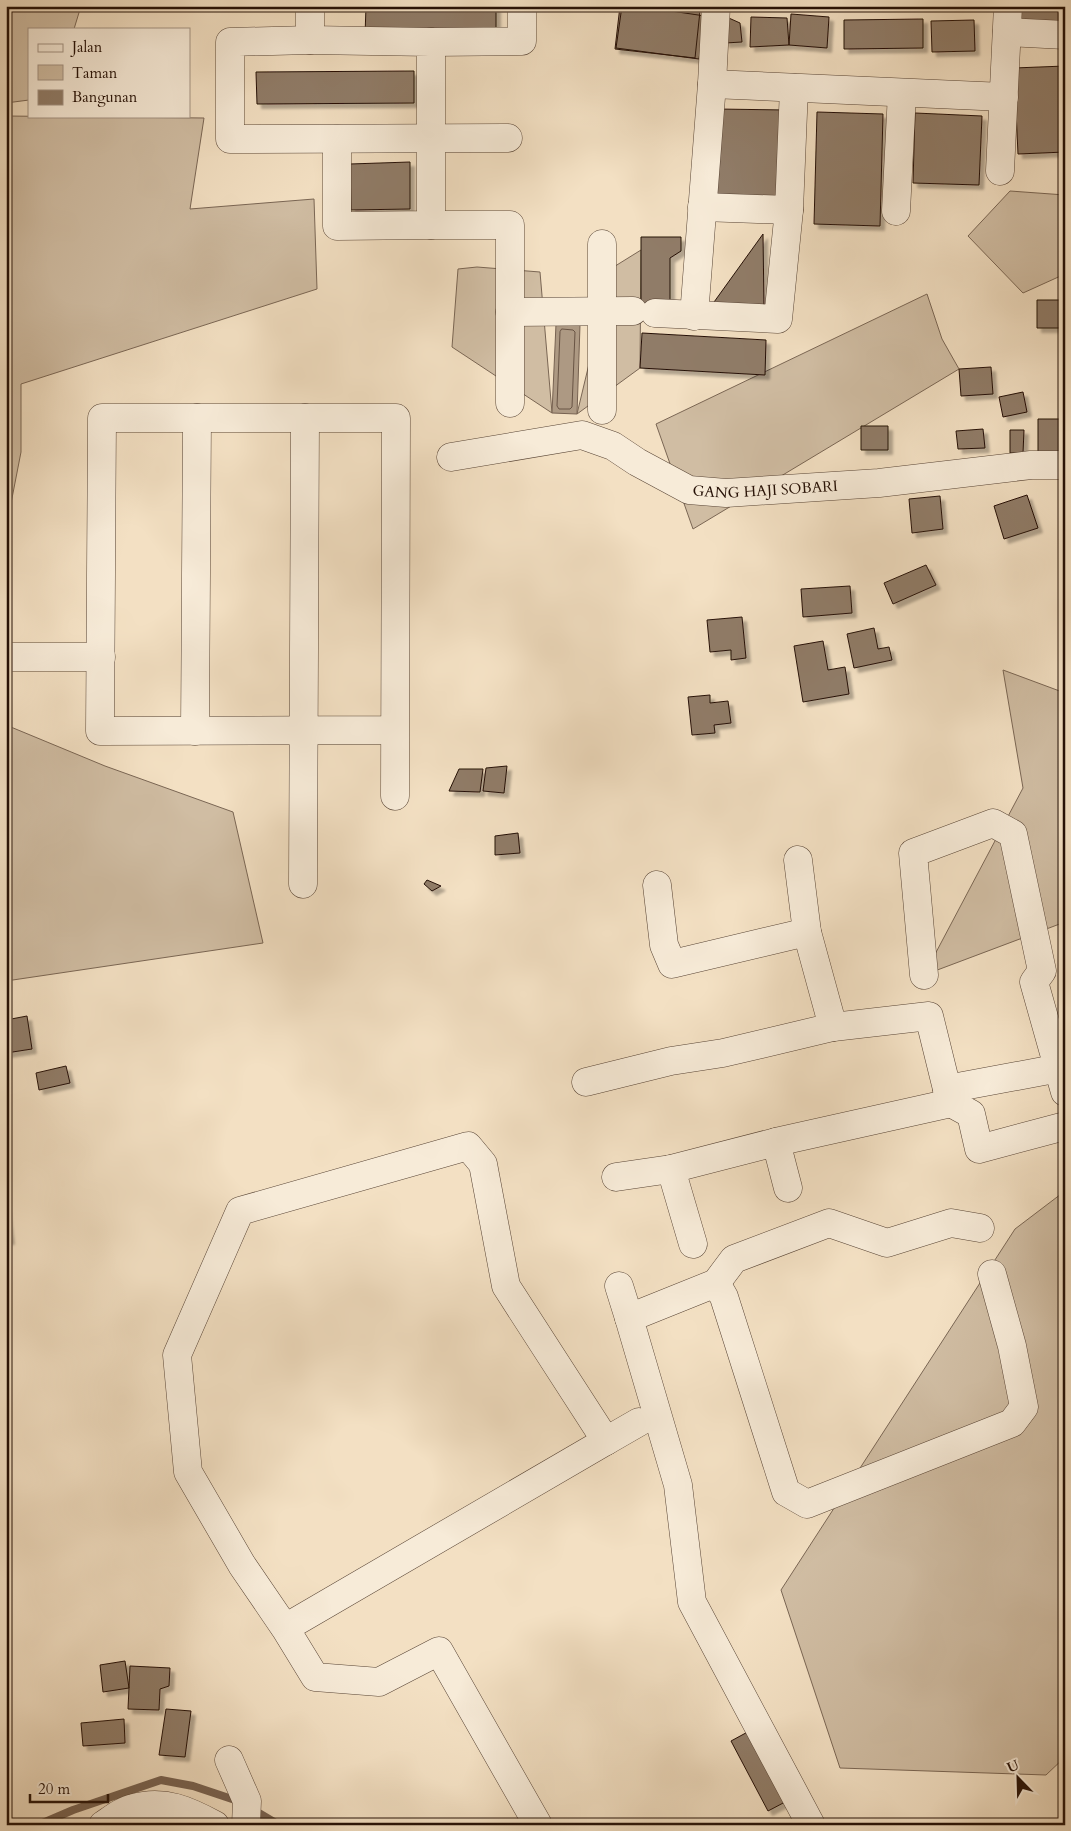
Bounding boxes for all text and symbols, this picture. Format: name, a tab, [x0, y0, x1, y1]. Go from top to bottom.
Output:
legend	[28, 28, 190, 118]
text: Jalan	[70, 37, 103, 57]
text: Taman	[72, 63, 118, 83]
text: Bangunan	[72, 87, 138, 107]
street label: GANG HAJI SOBARI	[692, 476, 838, 503]
north arrow	[994, 1754, 1044, 1804]
text: U	[1004, 1755, 1023, 1777]
scale bar	[30, 1771, 108, 1803]
text: 20 m	[38, 1779, 70, 1799]

